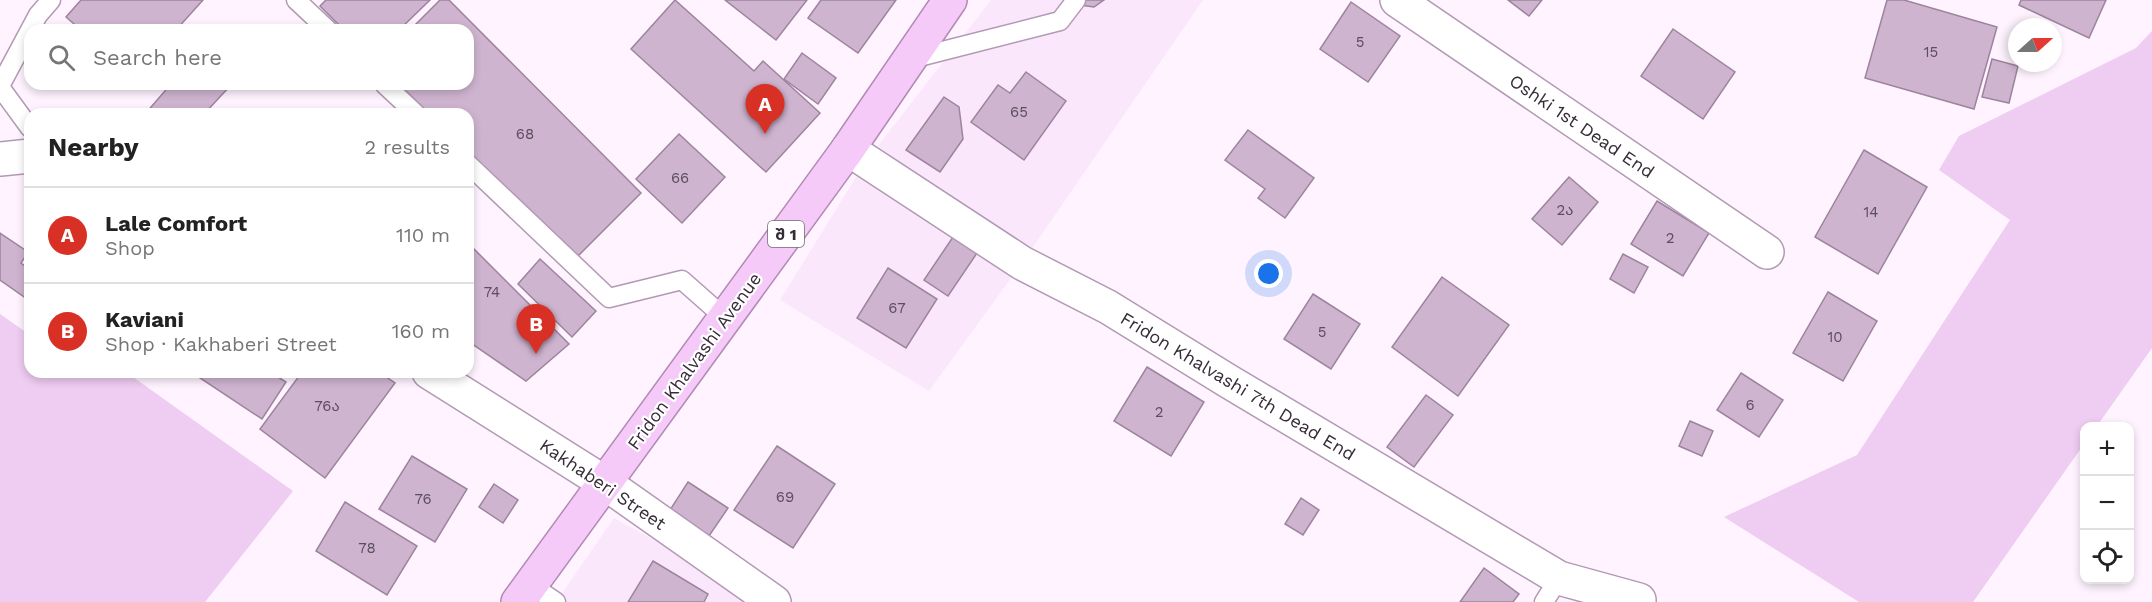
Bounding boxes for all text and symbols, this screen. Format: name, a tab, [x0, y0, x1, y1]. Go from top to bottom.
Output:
north arrow	[2008, 18, 2062, 72]
search box	[24, 24, 474, 90]
house number: 5	[1356, 33, 1364, 51]
icon: search	[45, 41, 78, 74]
house number: 15	[1924, 43, 1938, 61]
text: Search here	[93, 45, 222, 70]
street label: Oshki 1st Dead End	[1506, 70, 1658, 182]
pin: A	[746, 84, 784, 134]
house number: 65	[1010, 103, 1028, 121]
house number: 68	[516, 125, 534, 143]
text: Nearby	[48, 132, 139, 162]
text: 2 results	[365, 135, 450, 159]
house number: 66	[671, 169, 689, 187]
house number: 2ა	[1557, 201, 1573, 219]
house number: 14	[1863, 203, 1879, 221]
text: Lale Comfort	[105, 211, 247, 236]
road number: შ 1	[768, 221, 804, 247]
text: A	[61, 223, 74, 247]
text: 110 m	[396, 223, 450, 247]
house number: 2	[1666, 229, 1674, 247]
text: Shop	[105, 236, 155, 260]
your location	[1254, 259, 1283, 288]
street label: Fridon Khalvashi Avenue	[623, 268, 765, 454]
house number: 74	[484, 283, 500, 301]
house number: 67	[888, 299, 906, 317]
pin: B	[516, 304, 556, 354]
text: Kaviani	[105, 307, 184, 332]
street label: Fridon Khalvashi 7th Dead End	[1117, 307, 1359, 465]
text: B	[61, 319, 74, 343]
text: 160 m	[392, 319, 450, 343]
house number: 5	[1318, 323, 1326, 341]
house number: 10	[1827, 328, 1843, 346]
text: Shop · Kakhaberi Street	[105, 332, 337, 356]
house number: 6	[1745, 396, 1755, 414]
house number: 76ა	[314, 397, 340, 415]
house number: 2	[1155, 403, 1163, 421]
map controls	[2080, 422, 2134, 584]
button: +	[2080, 422, 2134, 476]
street label: Kakhaberi Street	[536, 434, 670, 534]
button: −	[2080, 476, 2134, 530]
house number: 69	[776, 488, 794, 506]
house number: 76	[414, 490, 432, 508]
button: locate	[2080, 530, 2134, 584]
house number: 78	[358, 539, 376, 557]

